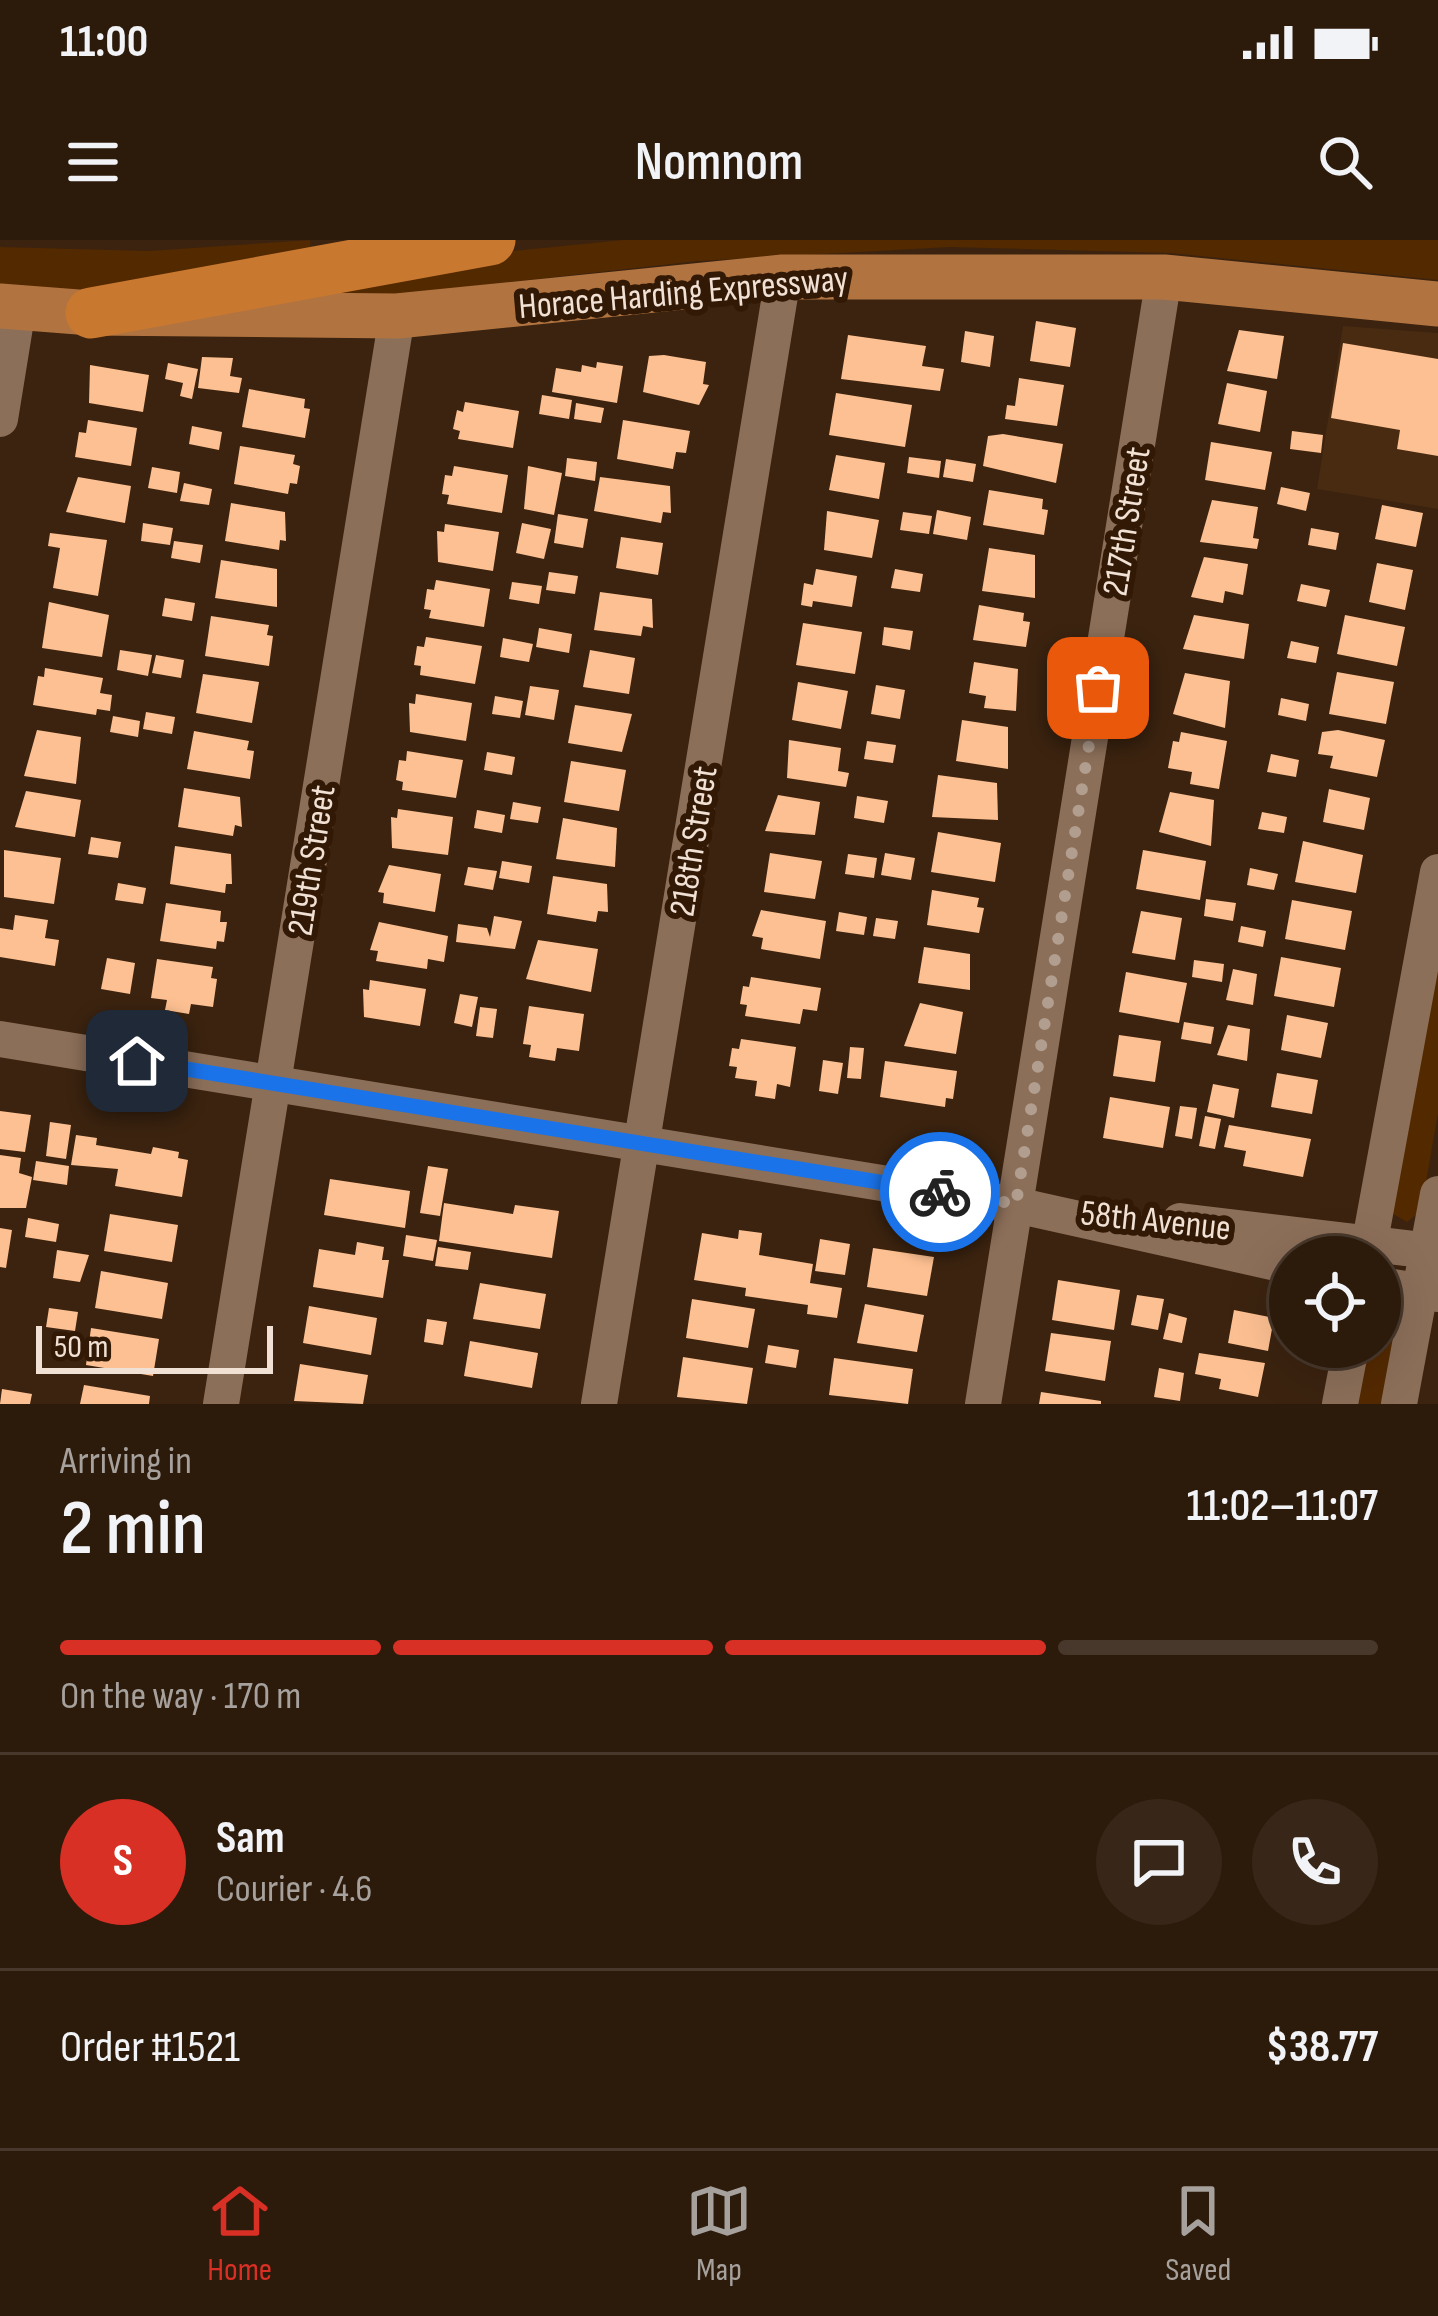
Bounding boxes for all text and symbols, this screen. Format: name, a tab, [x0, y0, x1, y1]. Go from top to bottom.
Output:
text: 11:00	[60, 15, 148, 70]
icon: menu	[60, 129, 126, 195]
icon: search	[1312, 129, 1378, 195]
text: Nomnom	[635, 130, 803, 195]
street label: Horace Harding Expressway	[517, 258, 850, 329]
street label: 217th Street	[1094, 444, 1160, 599]
pin	[1047, 637, 1149, 739]
icon: bag	[1065, 655, 1131, 721]
street label: 218th Street	[661, 763, 728, 920]
street label: 219th Street	[279, 782, 346, 939]
pin	[86, 1010, 188, 1112]
icon: home	[104, 1028, 170, 1094]
courier	[880, 1132, 1000, 1252]
icon: bike	[907, 1159, 973, 1225]
street label: 58th Avenue	[1079, 1192, 1233, 1251]
map controls	[1269, 1236, 1401, 1368]
button: locate	[1269, 1236, 1401, 1368]
scale bar	[36, 1320, 273, 1373]
text: 50 m	[54, 1327, 108, 1367]
text: Arriving in	[60, 1438, 192, 1485]
text: 11:02–11:07	[1186, 1479, 1378, 1534]
text: 2 min	[60, 1483, 206, 1576]
text: On the way · 170 m	[60, 1673, 301, 1720]
button: chat	[1096, 1799, 1222, 1925]
button: phone	[1252, 1799, 1378, 1925]
text: Sam	[216, 1811, 285, 1866]
text: S	[113, 1834, 133, 1889]
text: Courier · 4.6	[216, 1866, 372, 1913]
text: Order #1521	[60, 2020, 240, 2075]
text: $38.77	[1266, 2020, 1378, 2075]
tab: Home	[207, 2178, 273, 2290]
tab: Map	[686, 2178, 752, 2290]
tab: Saved	[1165, 2178, 1231, 2290]

